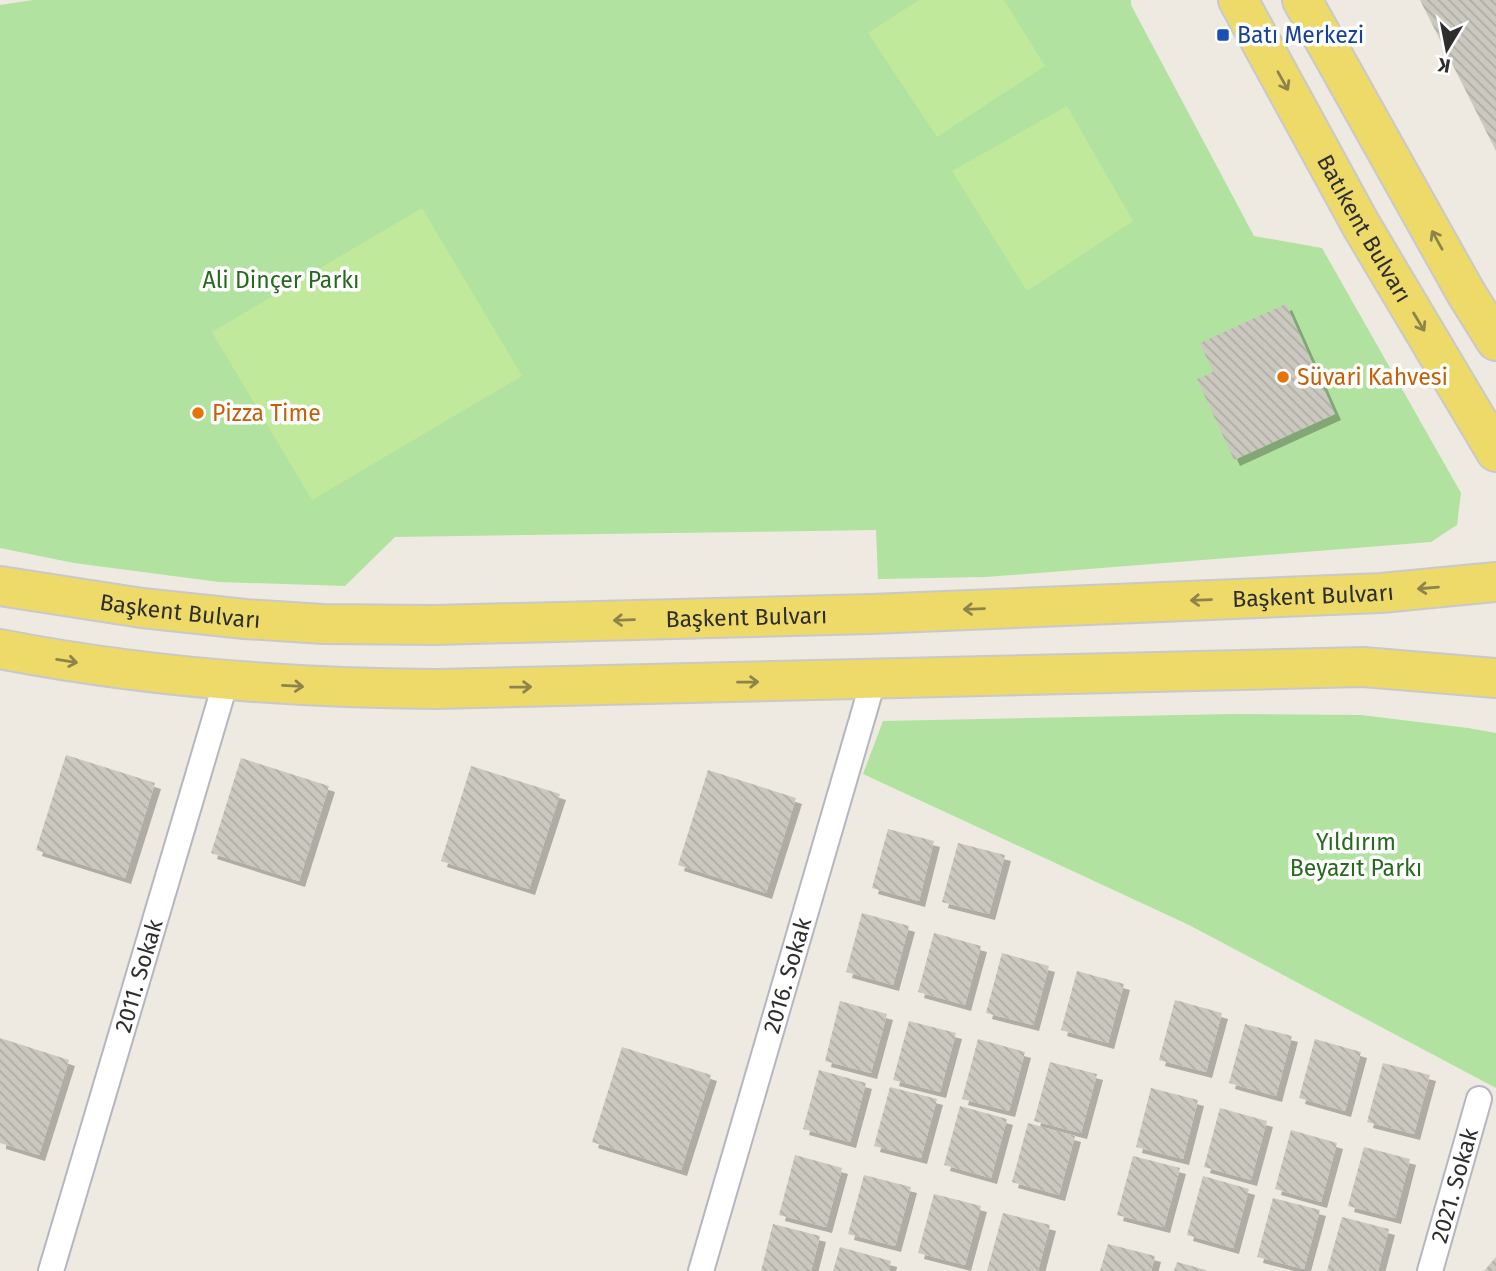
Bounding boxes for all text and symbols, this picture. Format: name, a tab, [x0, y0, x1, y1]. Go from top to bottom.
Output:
north arrow	[1412, 14, 1482, 84]
place label: Batı Merkezi	[1237, 21, 1364, 49]
marker: Batı Merkezi	[1215, 27, 1231, 43]
text: K	[1435, 53, 1452, 78]
one-way arrow	[1276, 71, 1290, 91]
street label: Batıkent Bulvarı	[1311, 149, 1418, 307]
one-way arrow	[1430, 230, 1444, 250]
park label: Ali Dinçer Parkı	[202, 266, 360, 294]
one-way arrow	[1412, 312, 1426, 332]
place label: Süvari Kahvesi	[1297, 363, 1448, 391]
marker: Süvari Kahvesi	[1275, 369, 1291, 385]
place label: Pizza Time	[212, 399, 321, 427]
marker: Pizza Time	[190, 405, 206, 421]
street label: Başkent Bulvarı	[1232, 578, 1395, 613]
one-way arrow	[1417, 582, 1440, 595]
street label: Başkent Bulvarı	[98, 588, 261, 634]
one-way arrow	[1190, 593, 1213, 606]
street label: Başkent Bulvarı	[665, 601, 828, 633]
one-way arrow	[962, 603, 985, 616]
one-way arrow	[613, 614, 636, 627]
one-way arrow	[55, 655, 78, 668]
one-way arrow	[736, 675, 759, 688]
one-way arrow	[281, 679, 304, 692]
one-way arrow	[509, 680, 532, 694]
park label: Yıldırım Beyazıt Parkı	[1290, 828, 1422, 882]
street label: 2016. Sokak	[757, 914, 817, 1036]
street label: 2011. Sokak	[109, 916, 169, 1036]
street label: 2021. Sokak	[1425, 1125, 1484, 1246]

